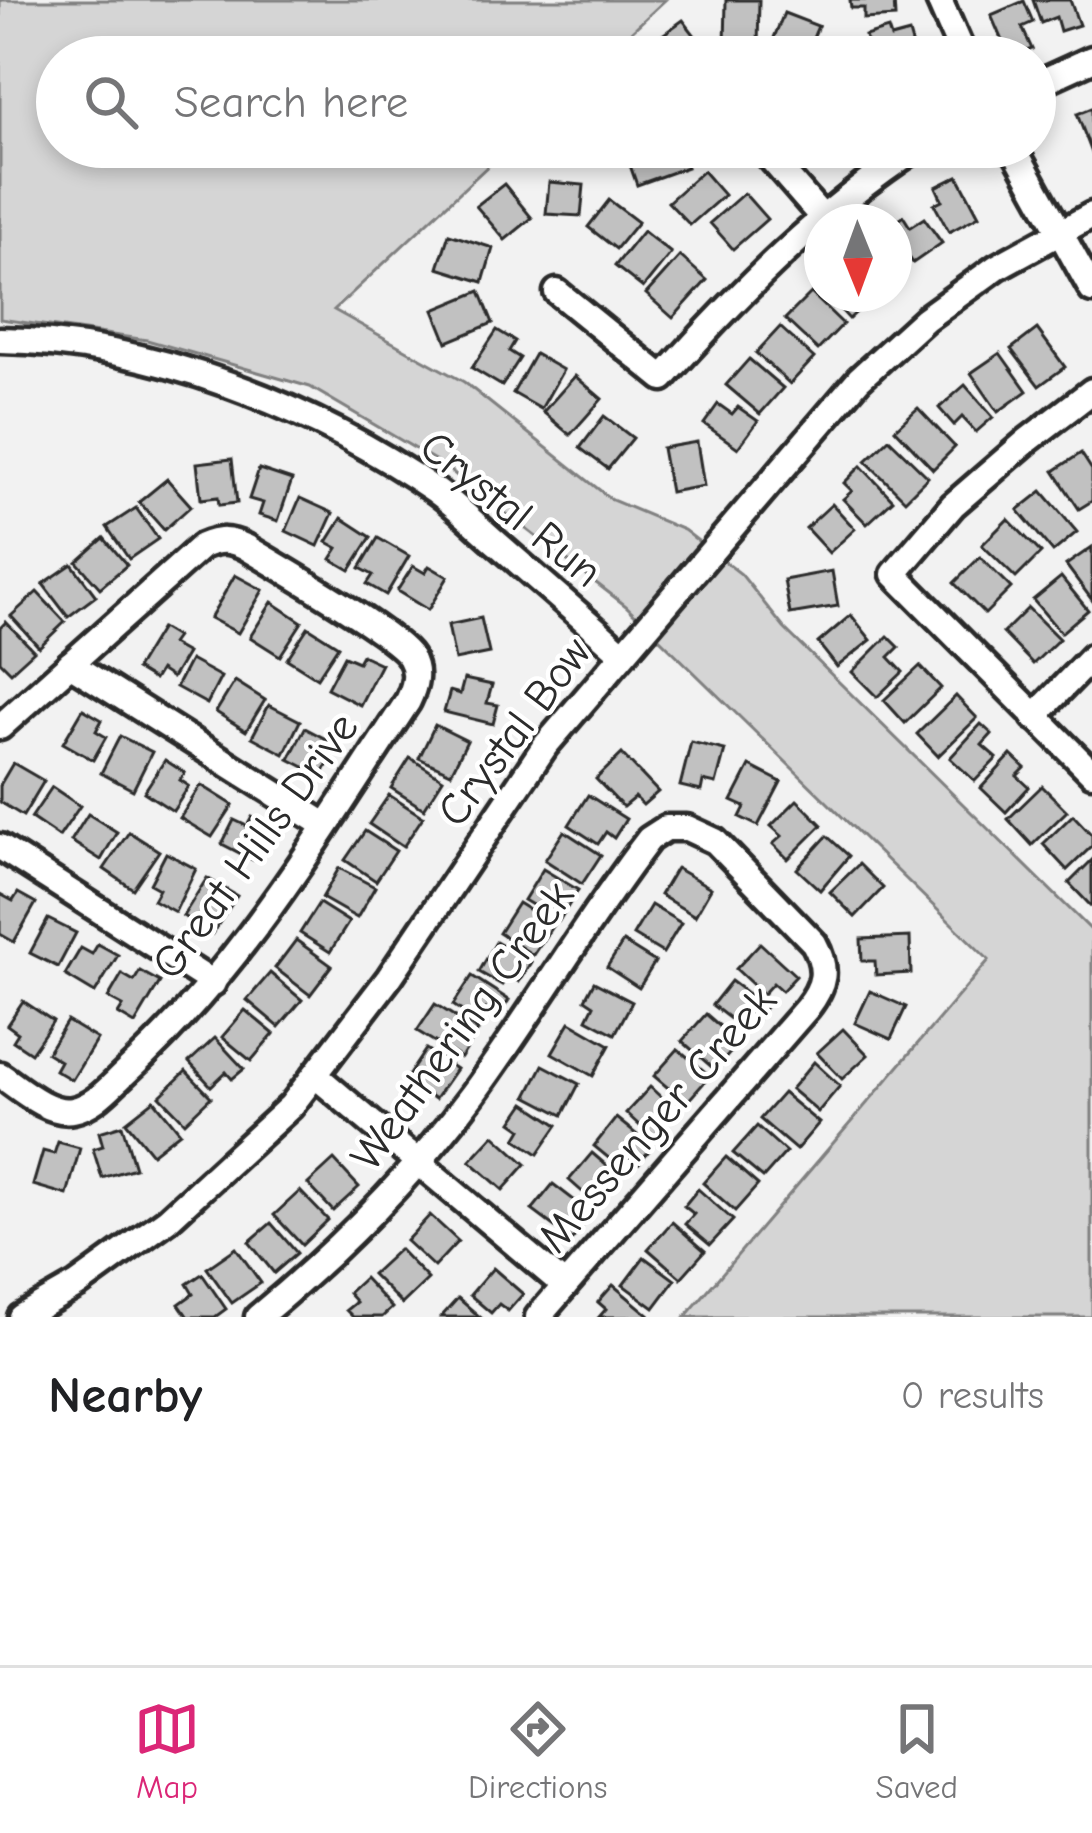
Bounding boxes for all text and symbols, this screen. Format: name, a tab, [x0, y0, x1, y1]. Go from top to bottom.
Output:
search box	[36, 36, 1056, 168]
icon: search	[78, 69, 144, 135]
text: Search here	[174, 76, 408, 128]
north arrow	[804, 204, 912, 312]
street label: Crystal Run	[410, 420, 613, 598]
street label: Crystal Bow	[426, 627, 601, 836]
street label: Great Hills Drive	[141, 702, 369, 989]
street label: Weathering Creek	[339, 871, 584, 1180]
street label: Messenger Creek	[527, 975, 787, 1262]
text: Nearby	[48, 1366, 202, 1425]
text: 0 results	[901, 1373, 1044, 1418]
tab: Map	[134, 1696, 200, 1806]
tab: Directions	[468, 1696, 608, 1806]
tab: Saved	[876, 1696, 958, 1806]

